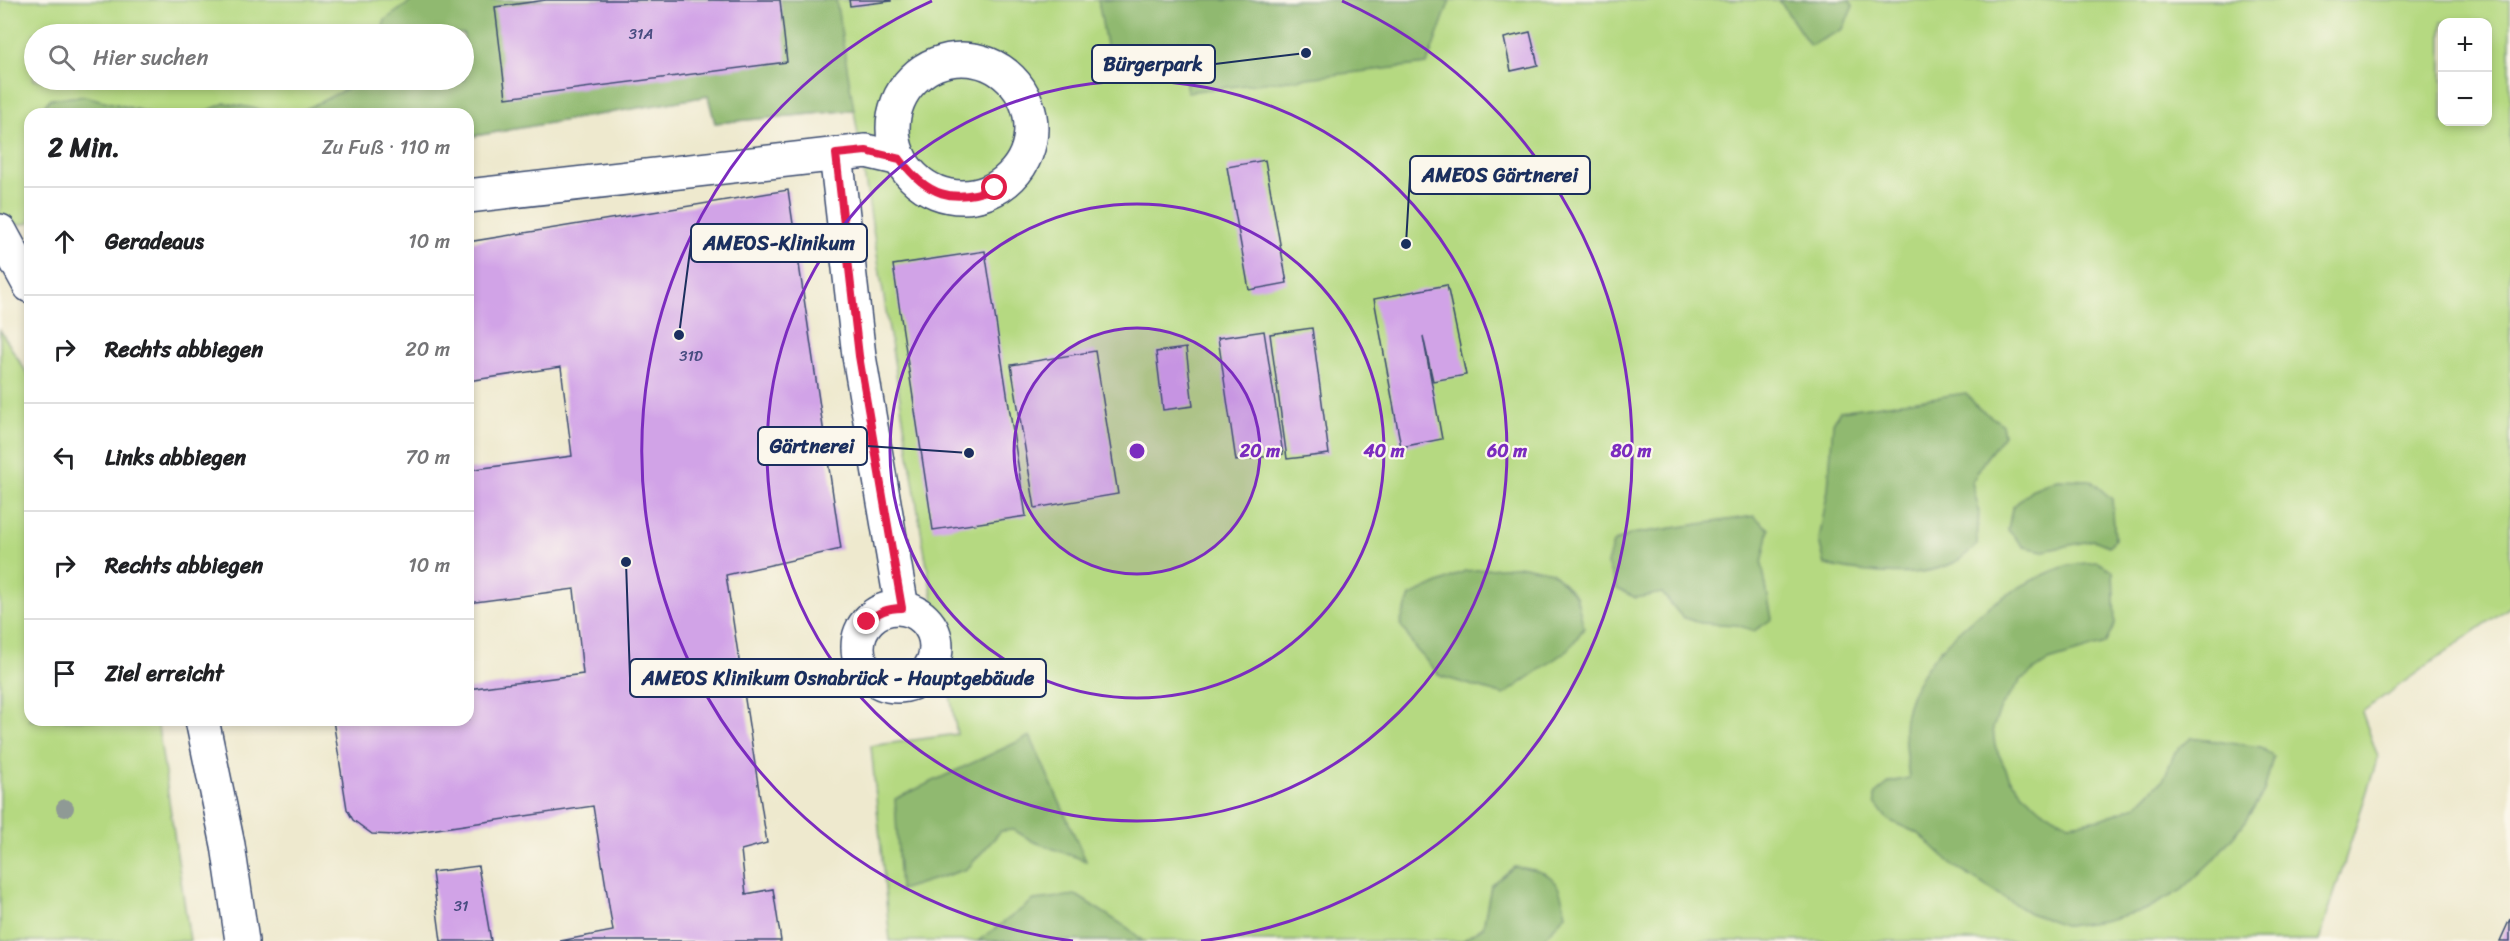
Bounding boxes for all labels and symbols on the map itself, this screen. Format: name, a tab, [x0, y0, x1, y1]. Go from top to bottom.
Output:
house number: 31A	[629, 21, 653, 47]
callout: Bürgerpark	[1092, 45, 1215, 83]
text: Bürgerpark	[1103, 47, 1203, 82]
callout: AMEOS Gärtnerei	[1410, 156, 1590, 194]
text: AMEOS Gärtnerei	[1421, 158, 1579, 193]
route start	[981, 174, 1007, 200]
callout: AMEOS-Klinikum	[691, 224, 867, 262]
text: AMEOS-Klinikum	[702, 226, 855, 261]
house number: 31D	[679, 343, 703, 369]
callout: Gärtnerei	[758, 427, 867, 465]
text: Gärtnerei	[769, 429, 856, 464]
text: 20 m	[1239, 435, 1280, 467]
text: 40 m	[1362, 435, 1405, 467]
text: 60 m	[1486, 435, 1527, 467]
text: 80 m	[1610, 435, 1652, 467]
centre of rings	[1127, 441, 1147, 461]
route end	[853, 608, 879, 634]
callout: AMEOS Klinikum Osnabrück - Hauptgebäude	[630, 659, 1046, 697]
text: AMEOS Klinikum Osnabrück - Hauptgebäude	[641, 661, 1035, 696]
house number: 31	[454, 893, 468, 919]

